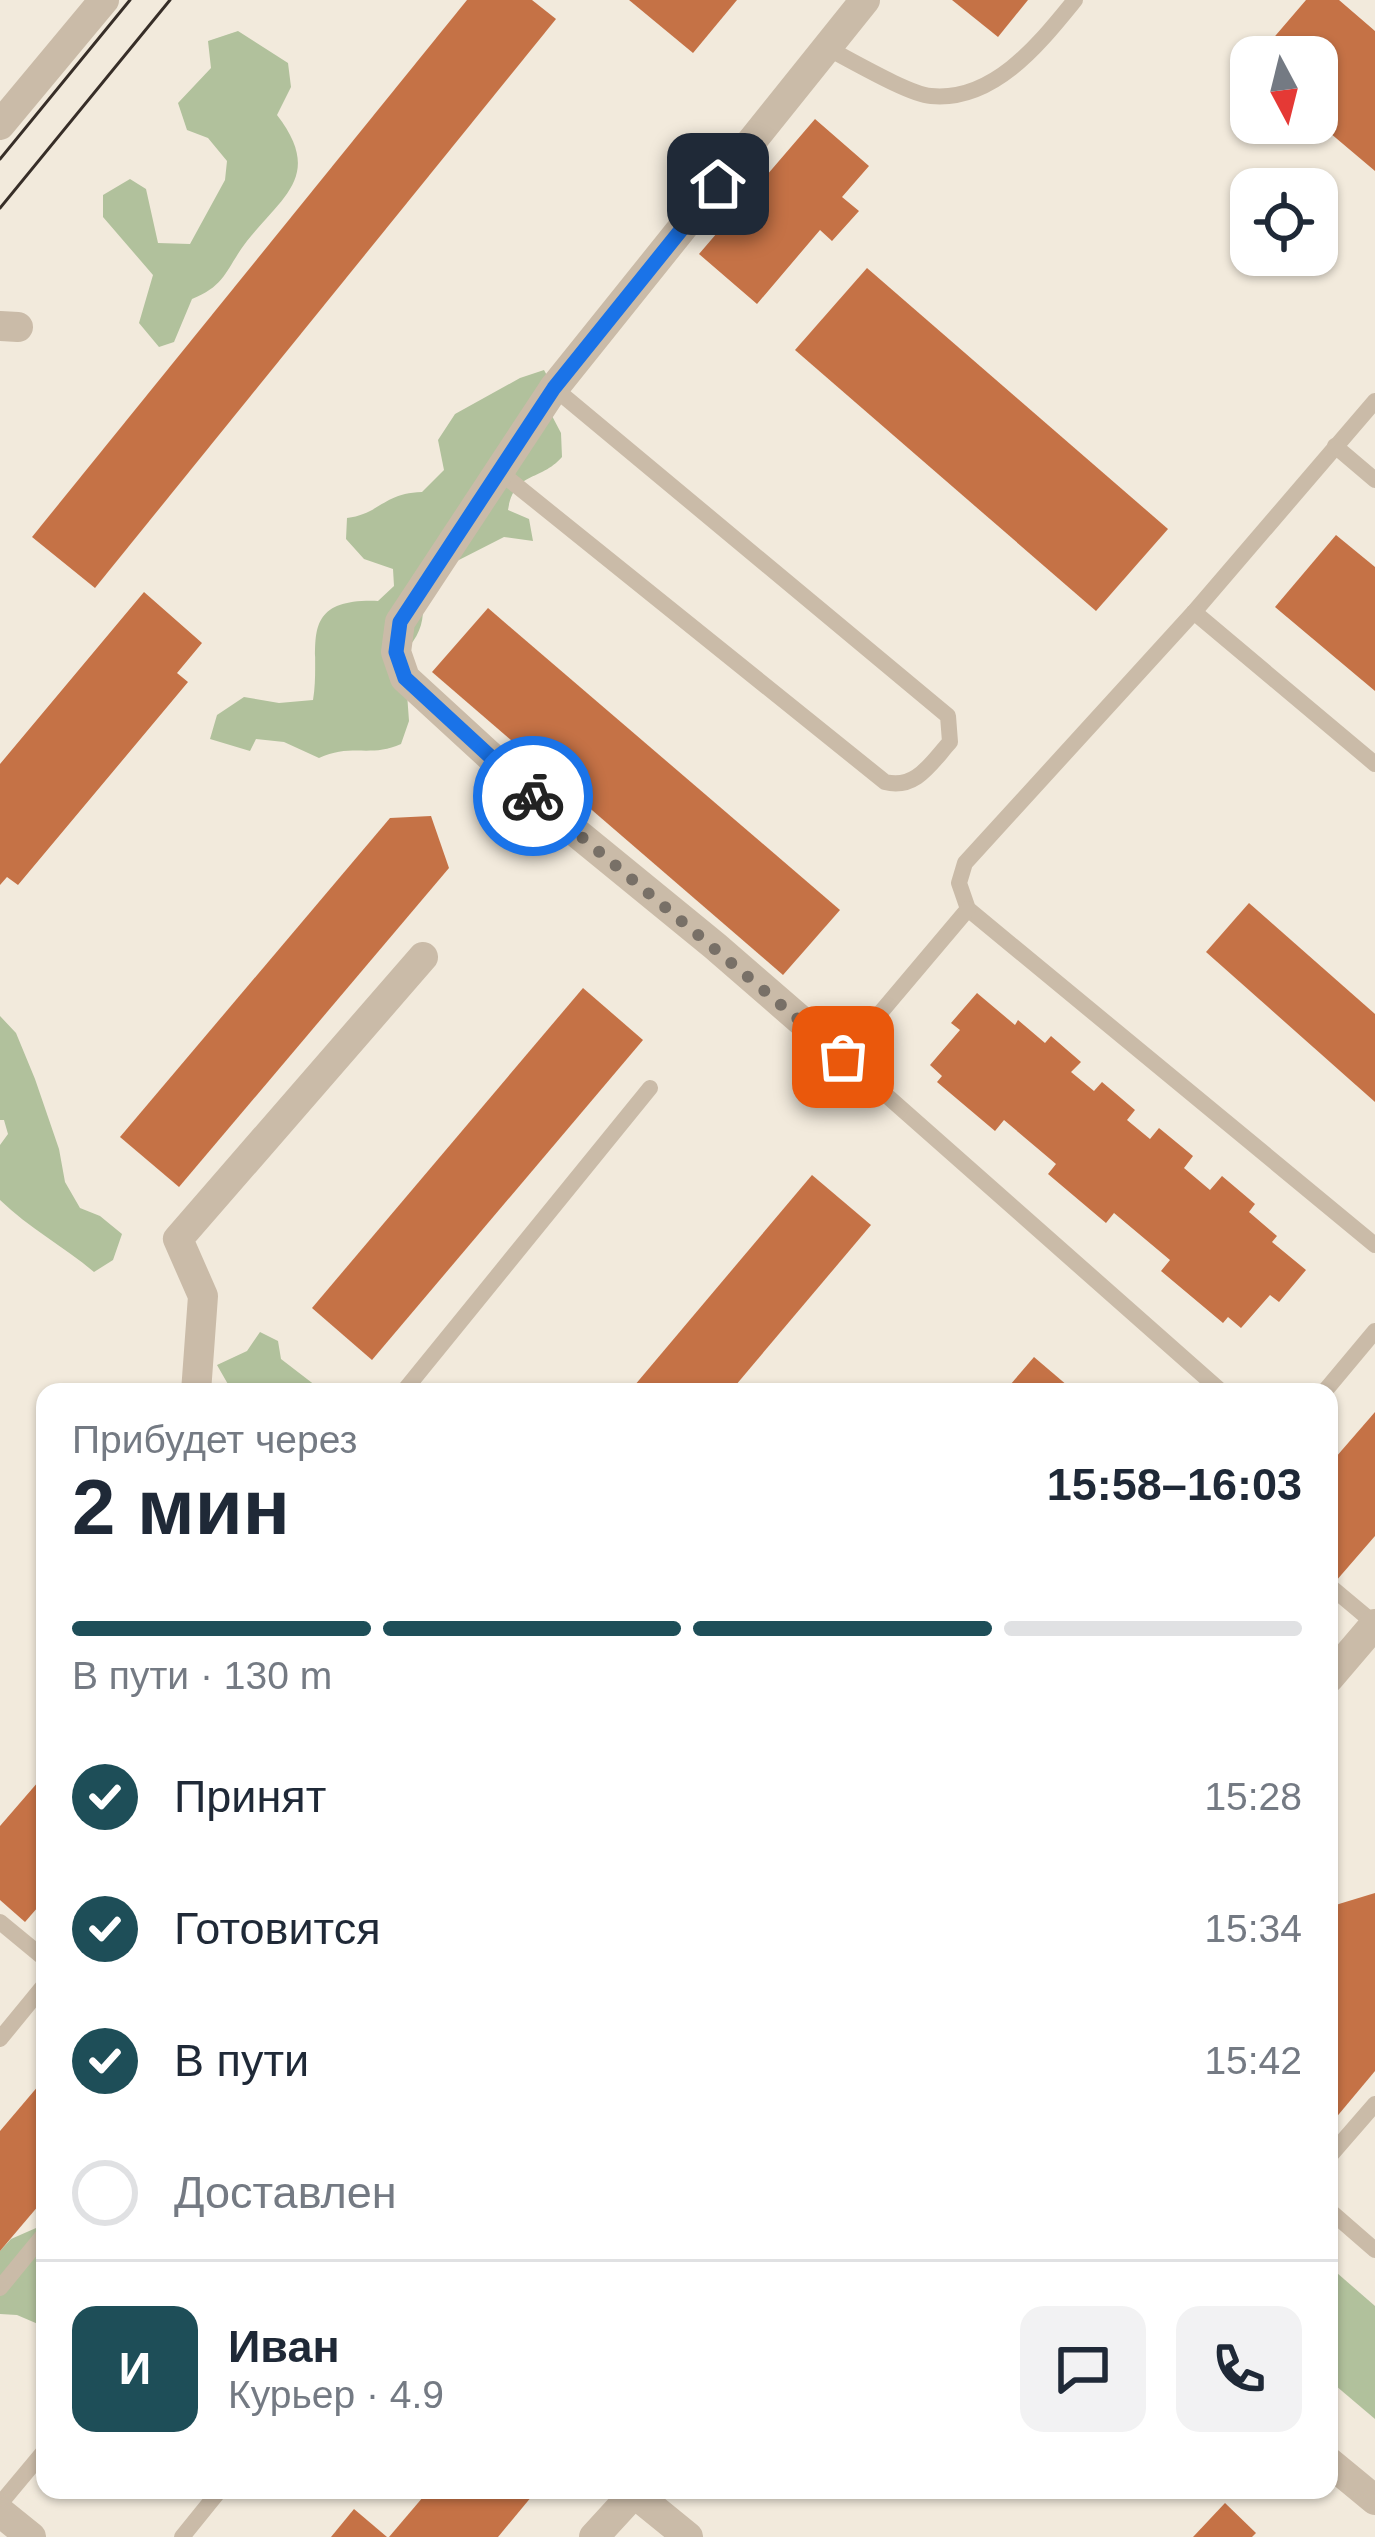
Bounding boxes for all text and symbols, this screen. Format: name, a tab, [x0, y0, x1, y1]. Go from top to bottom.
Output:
north arrow	[1230, 36, 1338, 144]
map controls	[1230, 36, 1338, 276]
pin	[667, 133, 769, 235]
icon: home	[685, 151, 751, 217]
button: locate	[1230, 168, 1338, 276]
courier	[473, 736, 593, 856]
icon: bike	[500, 763, 566, 829]
pin	[792, 1006, 894, 1108]
icon: bag	[810, 1024, 876, 1090]
text: Прибудет через	[72, 1418, 357, 1461]
text: 15:58–16:03	[1047, 1459, 1302, 1510]
text: 2 мин	[72, 1463, 290, 1551]
text: В пути · 130 m	[72, 1654, 332, 1697]
icon: check	[72, 1764, 138, 1830]
text: Принят	[174, 1771, 326, 1822]
text: 15:28	[1204, 1775, 1302, 1818]
icon: check	[72, 1896, 138, 1962]
text: Готовится	[174, 1903, 381, 1954]
text: 15:34	[1204, 1907, 1302, 1950]
icon: check	[72, 2028, 138, 2094]
text: В пути	[174, 2035, 309, 2086]
text: 15:42	[1204, 2039, 1302, 2082]
text: Доставлен	[174, 2167, 397, 2218]
button: chat	[1020, 2306, 1146, 2432]
button: phone	[1176, 2306, 1302, 2432]
text: Иван	[228, 2321, 340, 2372]
text: И	[119, 2343, 151, 2394]
text: Курьер · 4.9	[228, 2373, 444, 2416]

